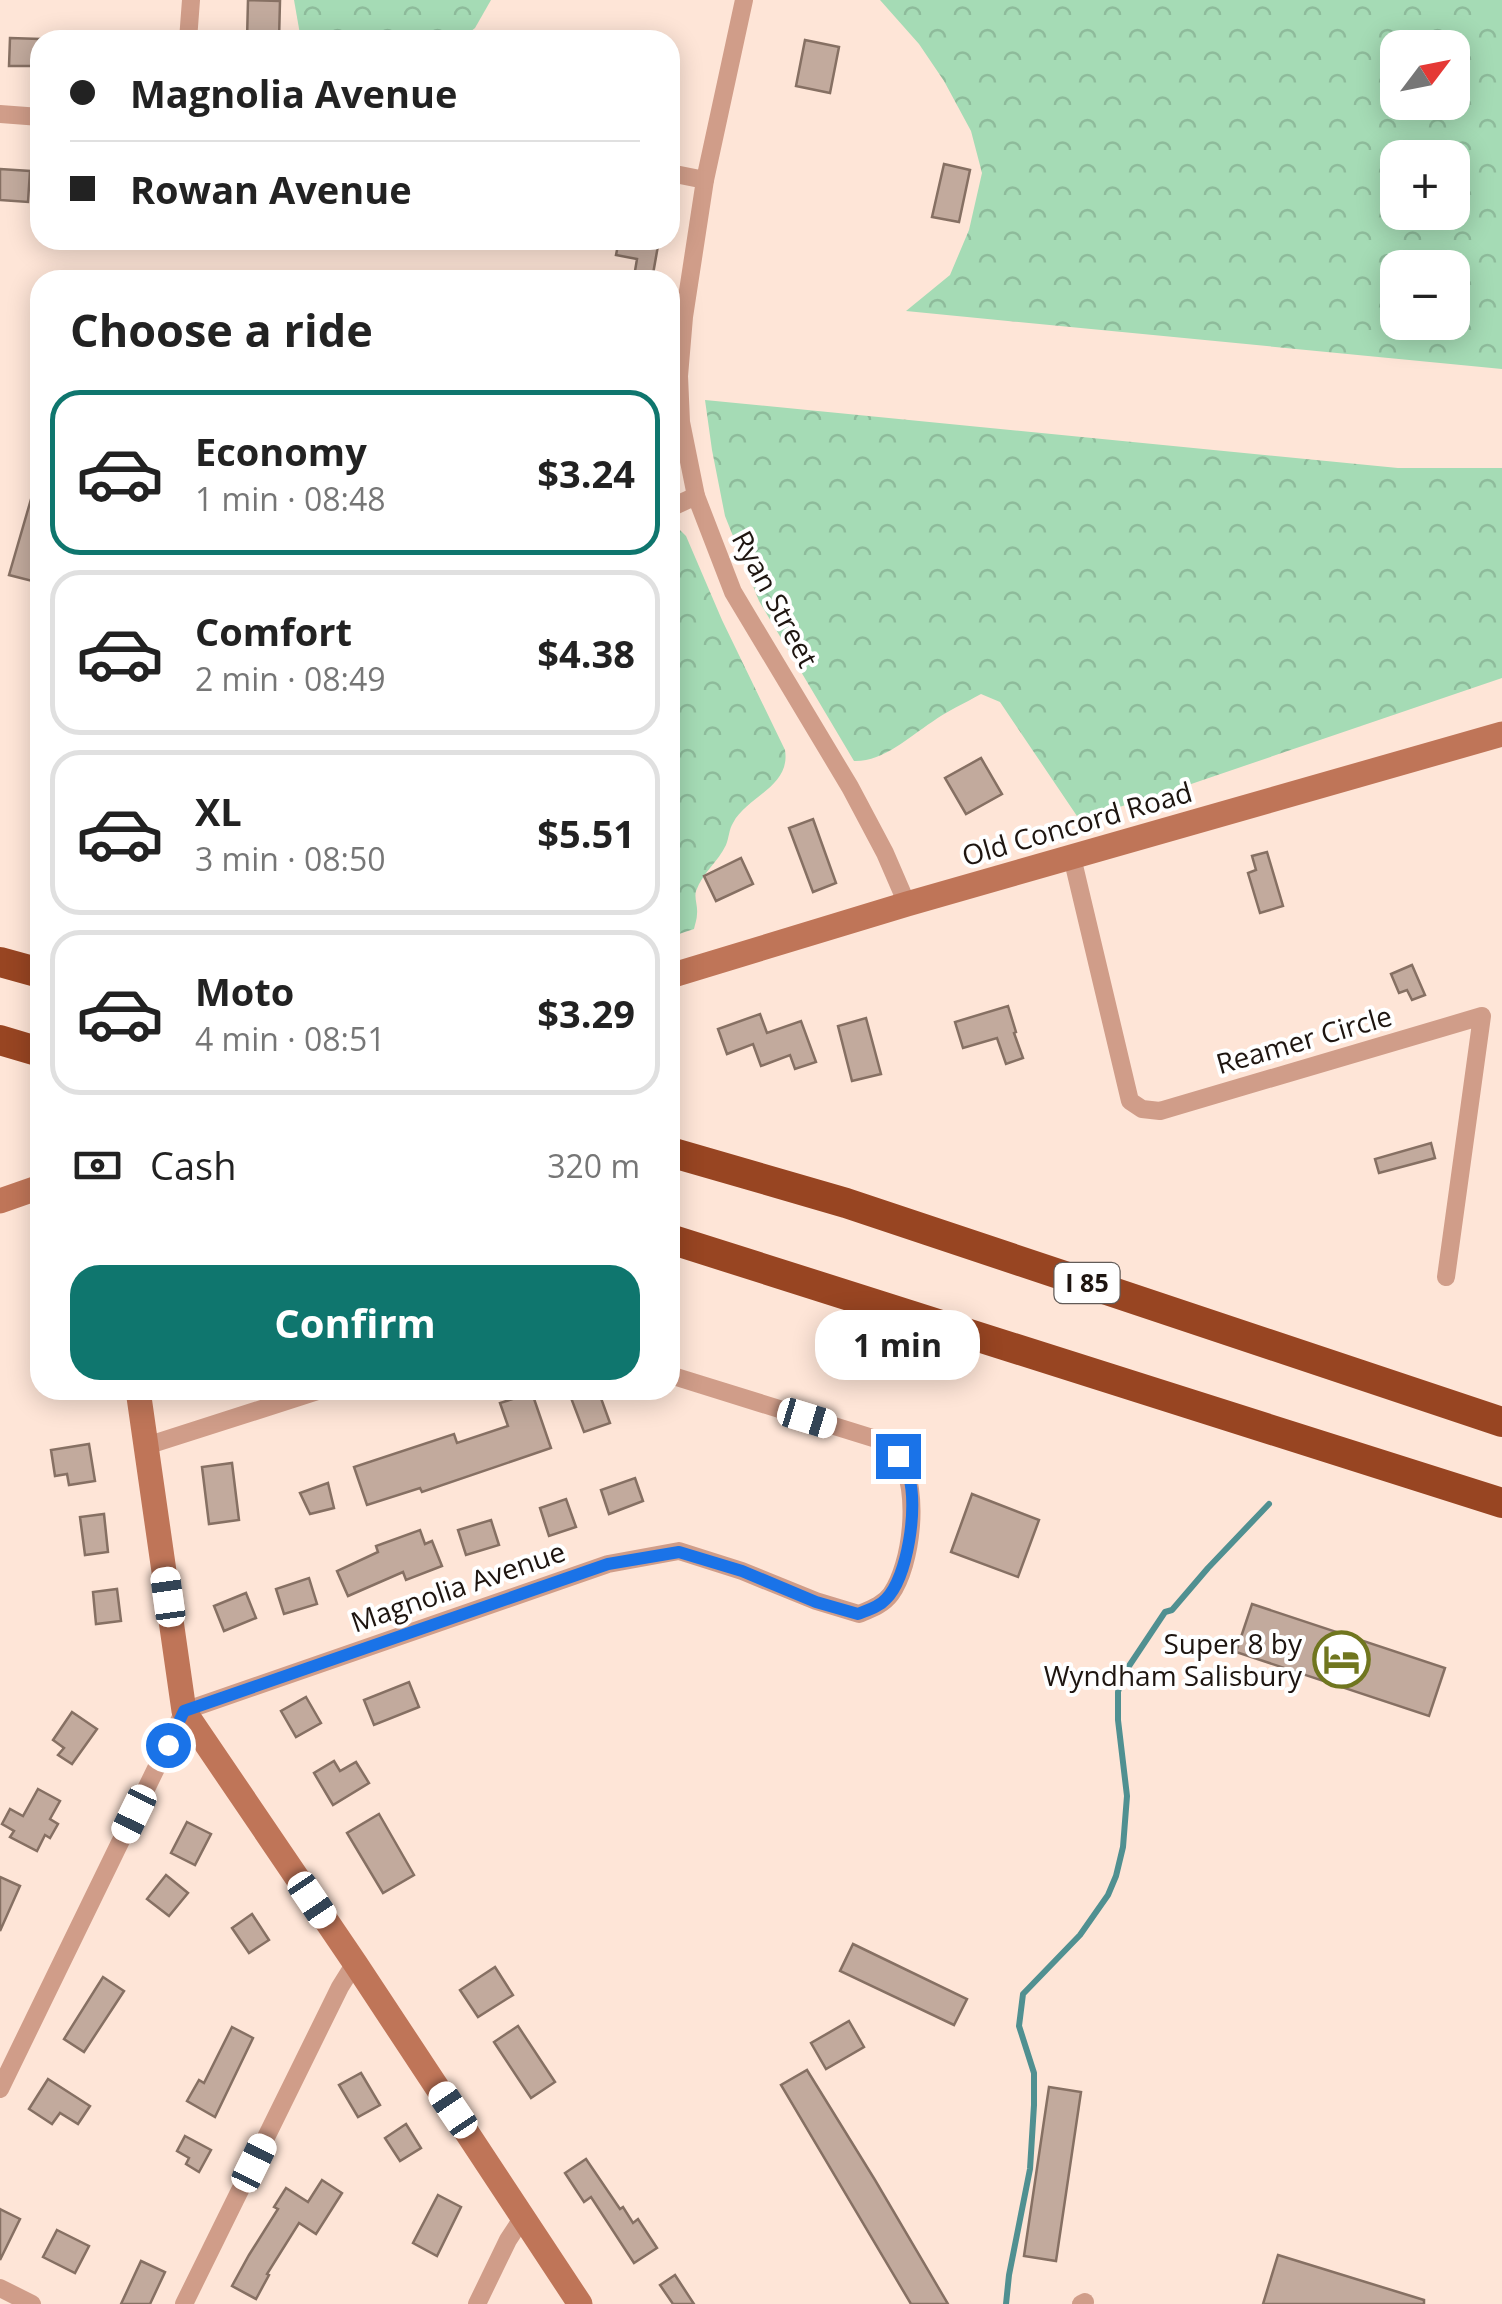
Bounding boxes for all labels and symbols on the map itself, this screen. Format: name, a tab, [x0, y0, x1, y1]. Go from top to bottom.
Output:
north arrow	[1380, 30, 1470, 120]
street label: Ryan Street	[724, 524, 828, 673]
street label: Old Concord Road	[957, 772, 1196, 874]
street label: Reamer Circle	[1211, 996, 1396, 1082]
road number: I 85	[1054, 1263, 1120, 1303]
callout: 1 min	[816, 1311, 980, 1381]
car	[774, 1395, 840, 1441]
route end	[876, 1434, 921, 1479]
street label: Magnolia Avenue	[345, 1532, 570, 1641]
car	[149, 1565, 187, 1629]
place label: Super 8 by Wyndham Salisbury	[1044, 1624, 1303, 1694]
hotel icon: Super 8 by Wyndham Salisbury	[1311, 1630, 1371, 1690]
route start	[146, 1723, 191, 1768]
car	[107, 1780, 161, 1848]
car	[283, 1867, 341, 1933]
car	[424, 2077, 482, 2143]
car	[227, 2129, 281, 2197]

